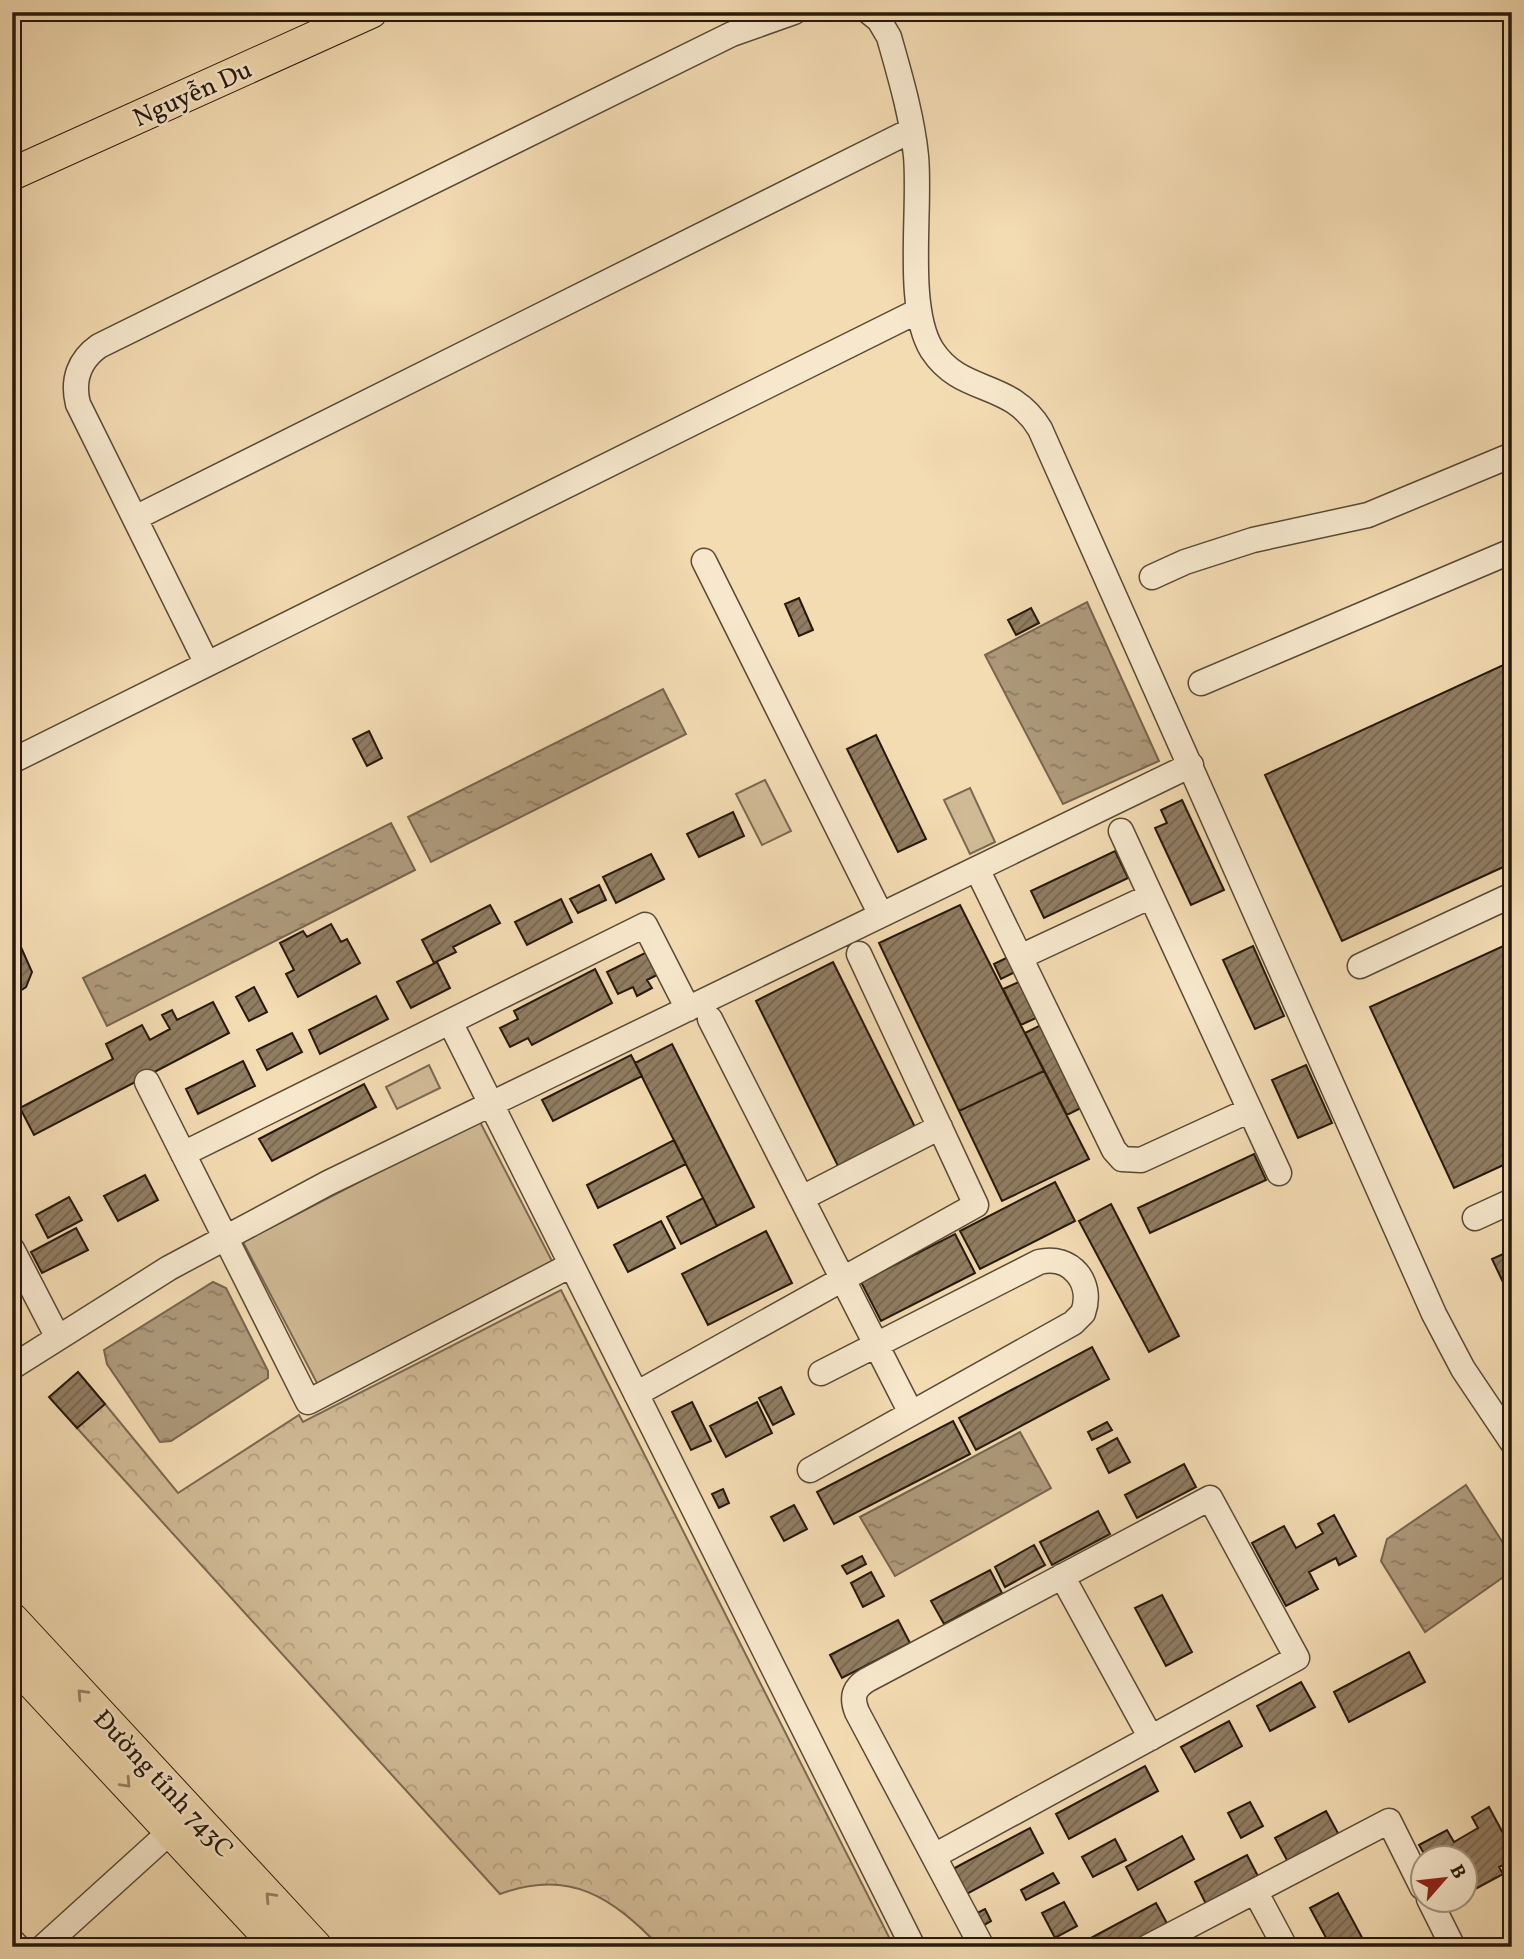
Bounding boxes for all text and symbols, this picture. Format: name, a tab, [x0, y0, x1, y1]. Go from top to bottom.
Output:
street label: Nguyễn Du	[127, 53, 258, 137]
one-way arrow	[77, 1689, 90, 1702]
street label: Đường tỉnh 743C	[84, 1702, 241, 1866]
one-way arrow	[117, 1775, 130, 1788]
north arrow	[1408, 1843, 1478, 1913]
text: B	[1443, 1860, 1472, 1884]
one-way arrow	[265, 1892, 278, 1905]

